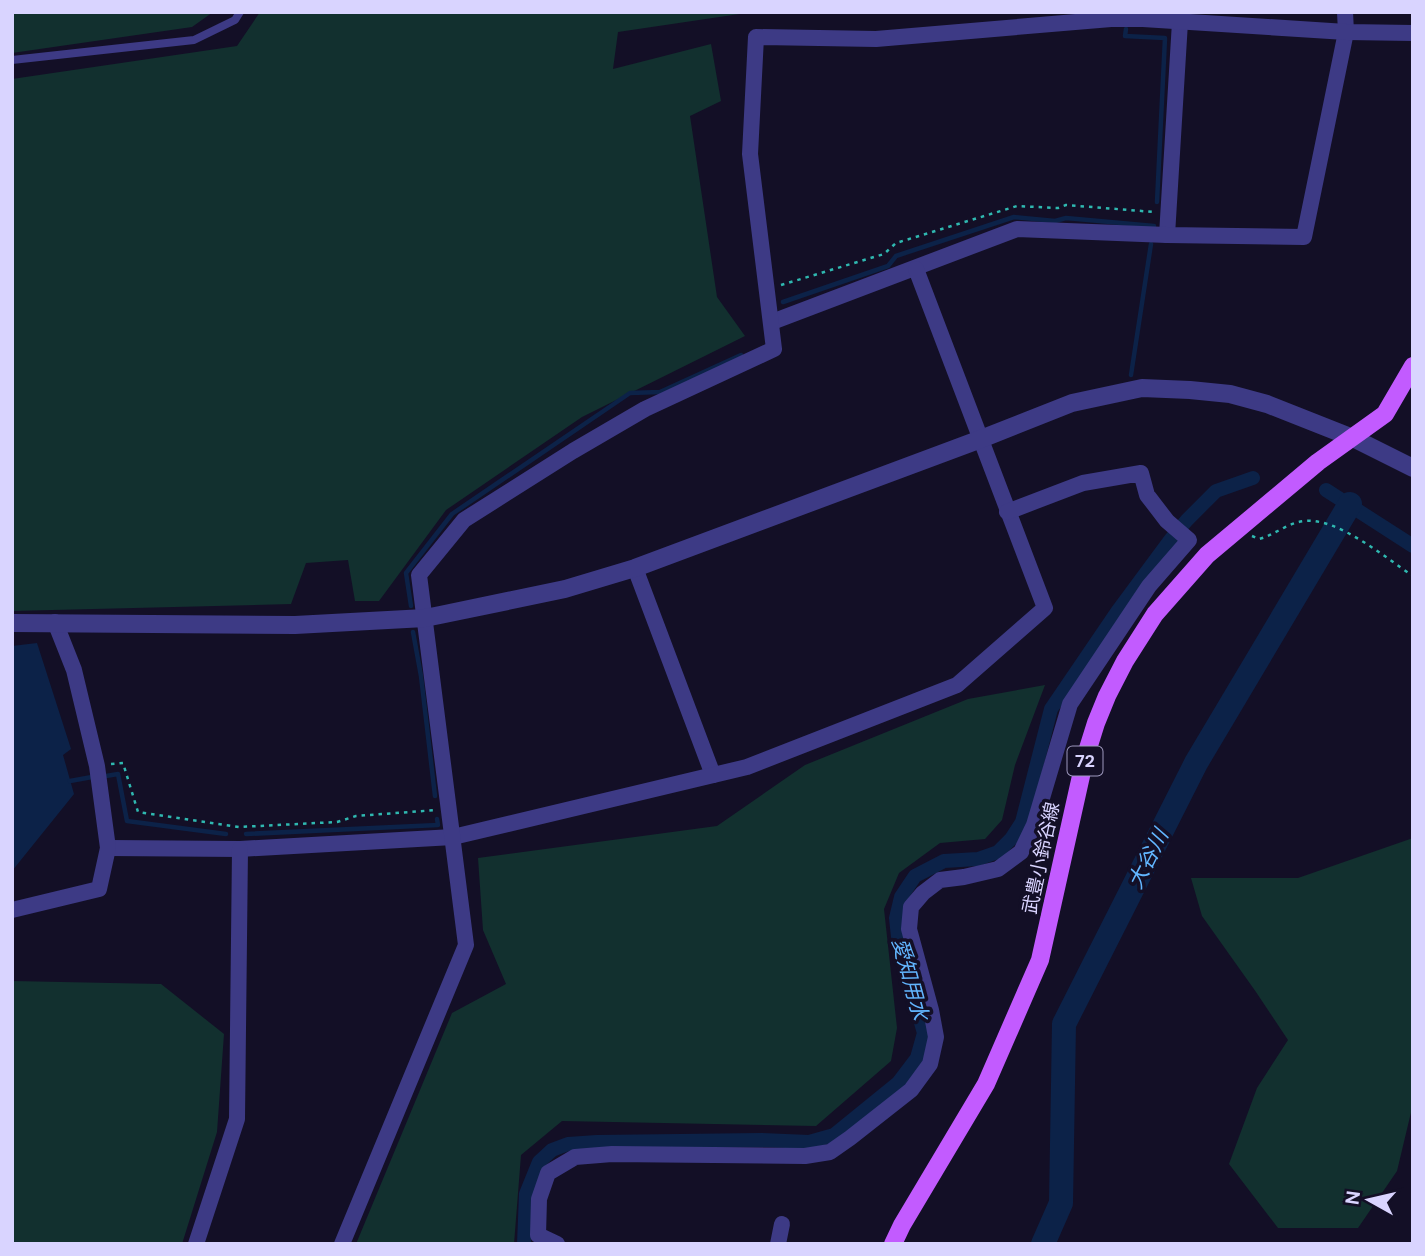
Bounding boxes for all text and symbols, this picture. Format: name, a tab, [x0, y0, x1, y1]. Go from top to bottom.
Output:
road number: 72	[1068, 746, 1102, 776]
street label: 武豊小鈴谷線	[1017, 800, 1065, 916]
water label: 大谷川	[1121, 823, 1176, 893]
water label: 愛知用水	[886, 935, 935, 1025]
north arrow	[1334, 1165, 1404, 1235]
text: N	[1339, 1189, 1366, 1206]

